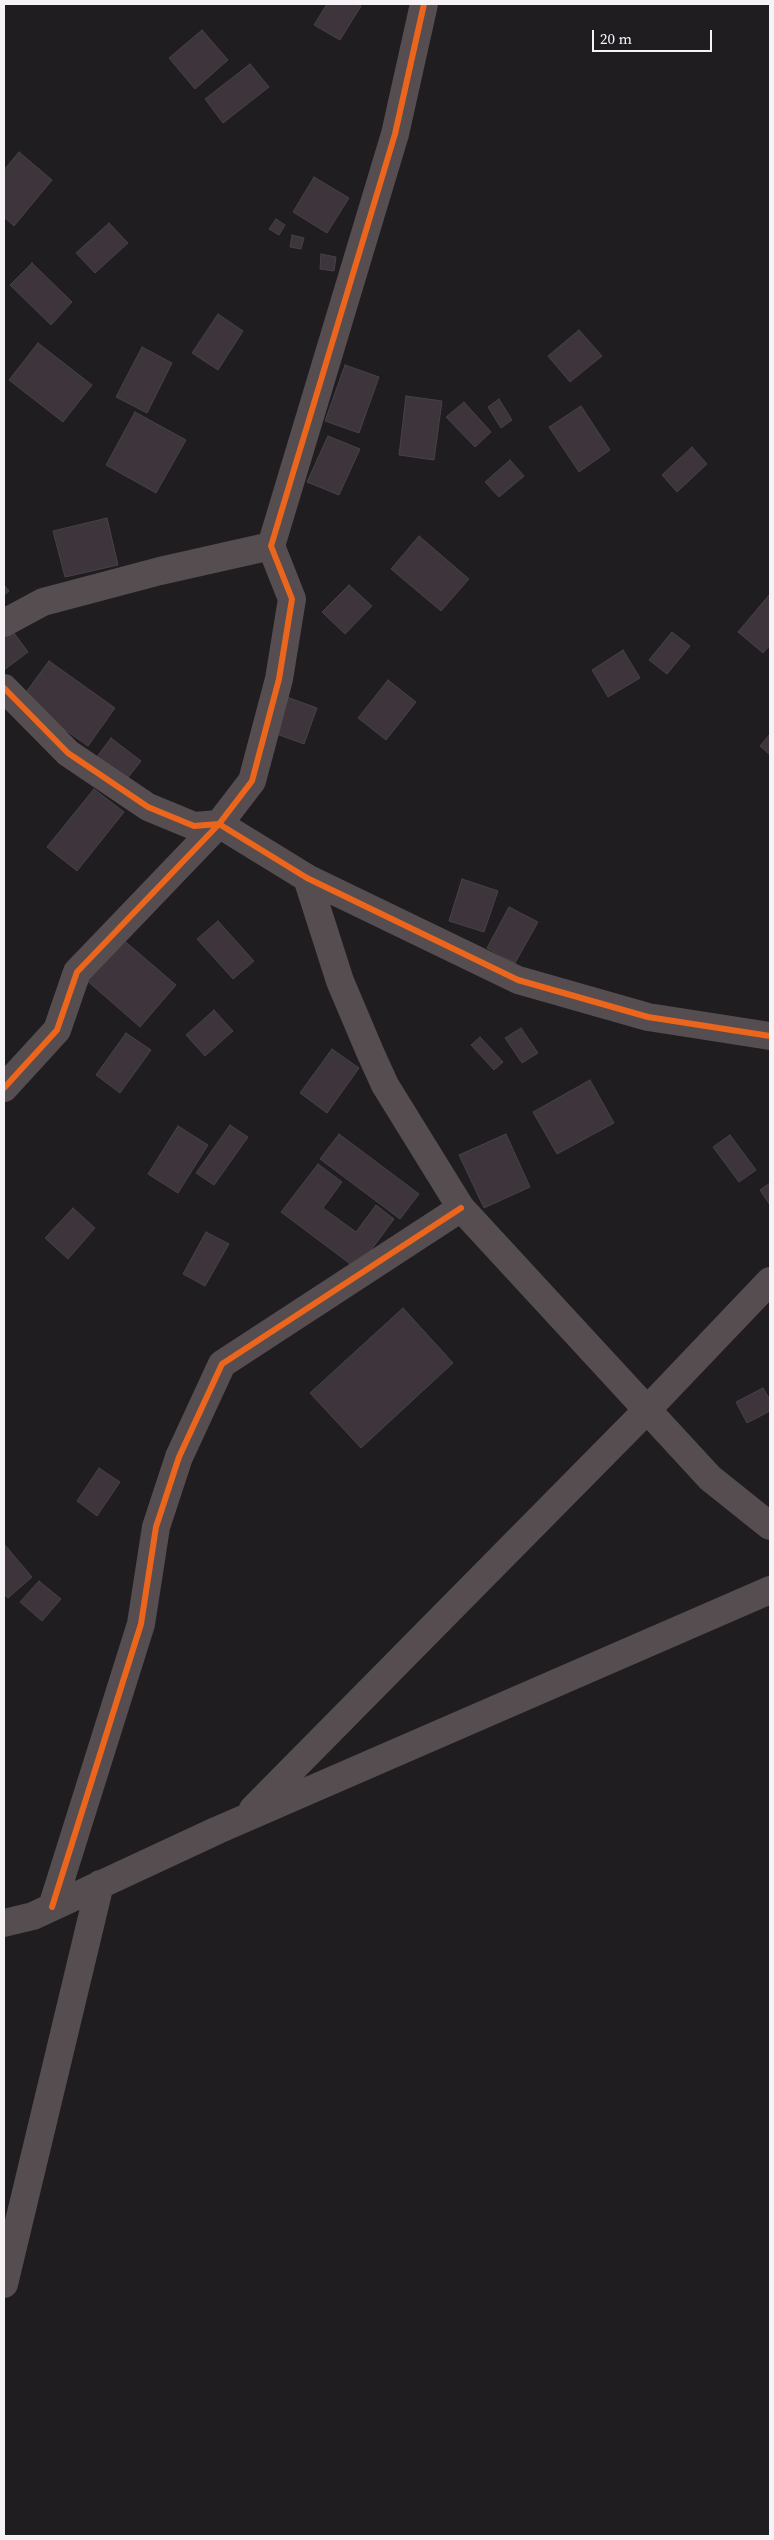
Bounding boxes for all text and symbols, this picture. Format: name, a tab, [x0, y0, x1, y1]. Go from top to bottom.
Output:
scale bar	[594, 20, 714, 52]
text: 20 m	[600, 28, 632, 49]

